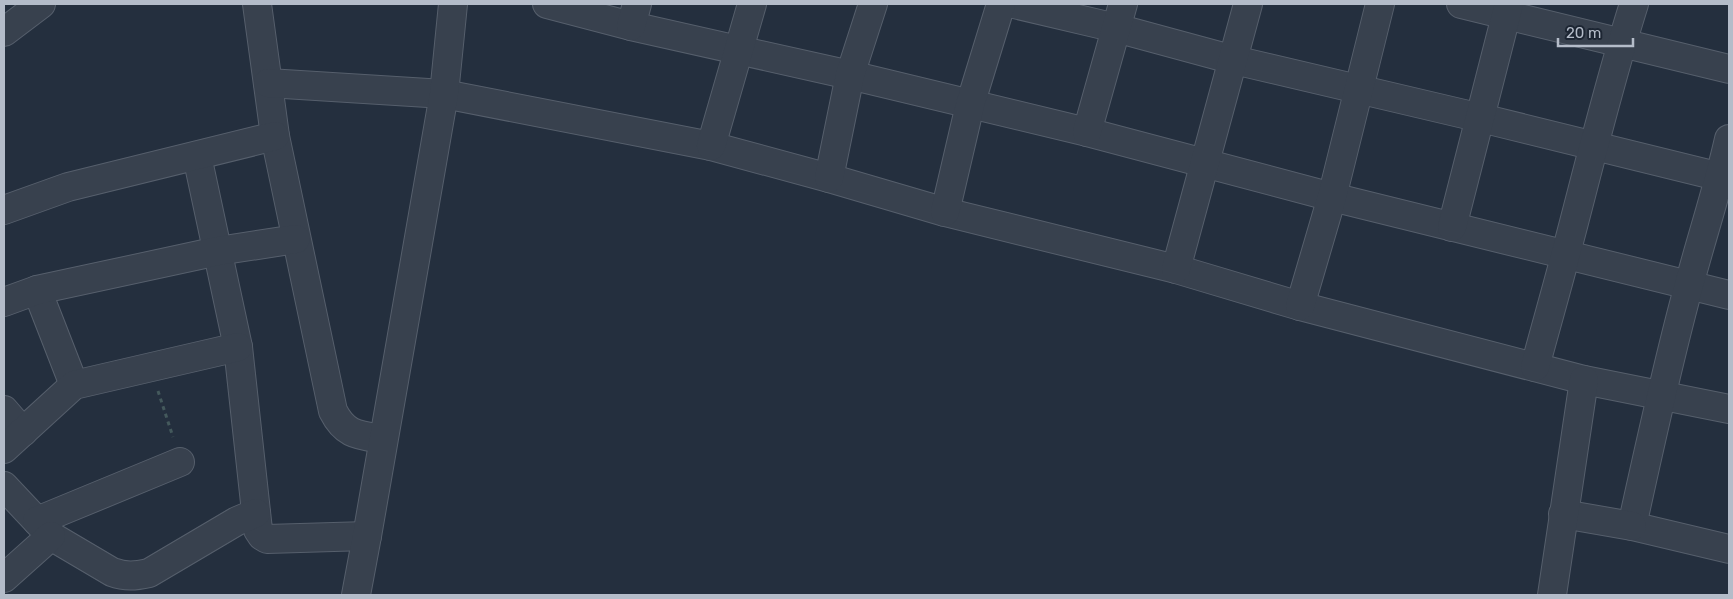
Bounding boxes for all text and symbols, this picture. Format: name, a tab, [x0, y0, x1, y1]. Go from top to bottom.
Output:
scale bar	[1558, 15, 1633, 47]
text: 20 m	[1566, 24, 1601, 42]

